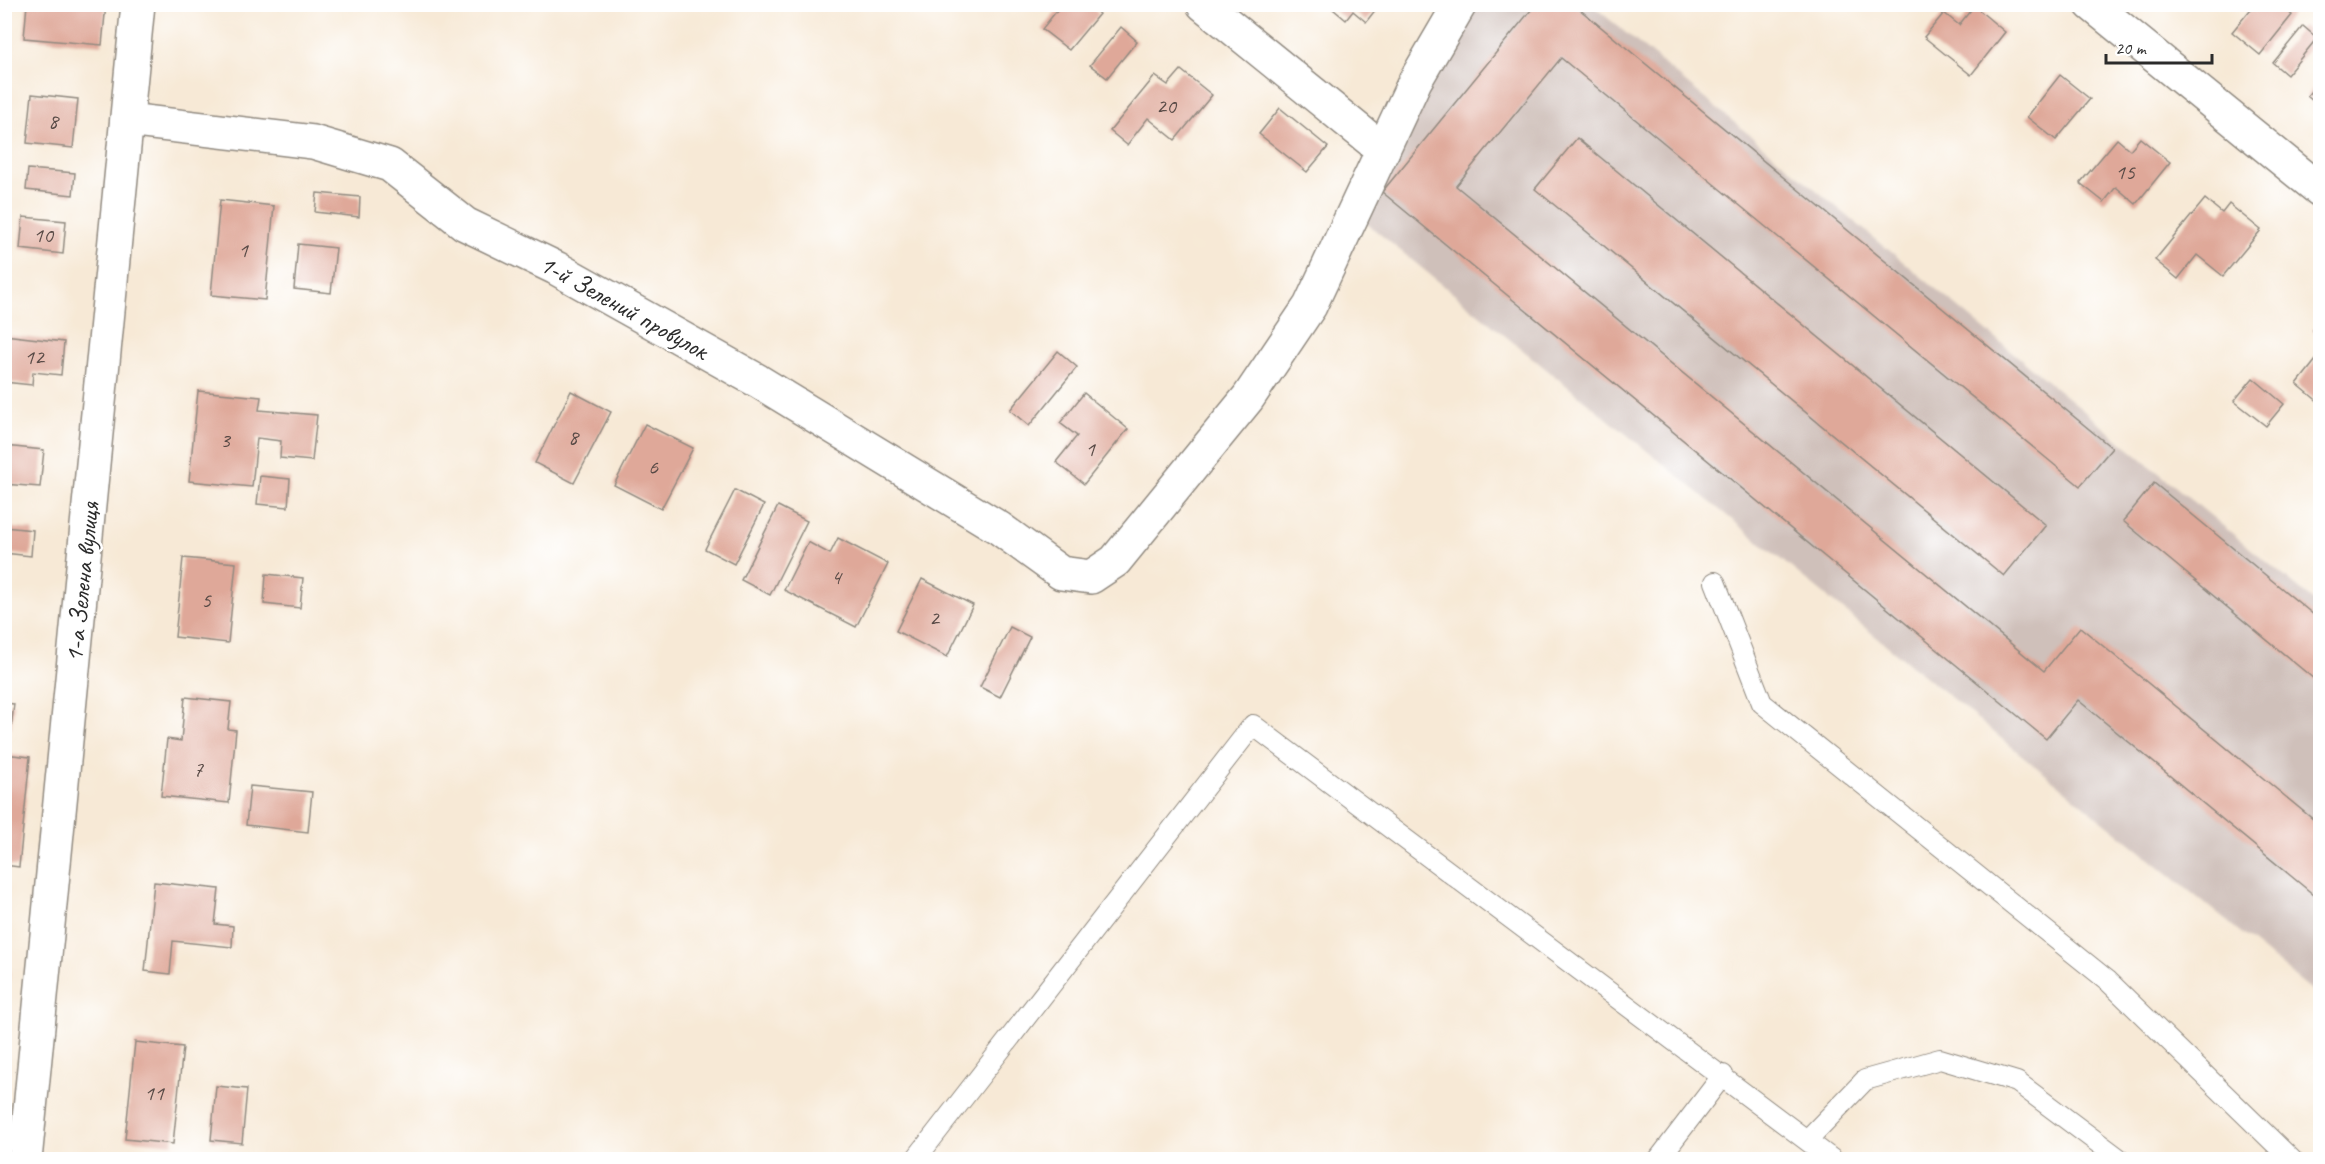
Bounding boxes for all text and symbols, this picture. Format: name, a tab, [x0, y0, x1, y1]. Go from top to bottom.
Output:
scale bar	[2106, 27, 2212, 65]
text: 20 m	[2115, 37, 2148, 59]
house number: 20	[1156, 92, 1178, 120]
house number: 8	[48, 107, 60, 135]
house number: 15	[2115, 158, 2136, 186]
house number: 10	[33, 221, 55, 249]
house number: 1	[238, 236, 249, 264]
street label: 1-й Зелений провулок	[534, 247, 716, 368]
house number: 12	[24, 343, 46, 371]
house number: 8	[568, 423, 580, 451]
house number: 3	[220, 426, 232, 454]
house number: 1	[1085, 435, 1096, 463]
house number: 6	[648, 453, 659, 481]
street label: 1-а Зелена вулиця	[57, 499, 107, 664]
house number: 4	[831, 563, 843, 591]
house number: 5	[201, 586, 212, 614]
house number: 2	[929, 604, 941, 632]
house number: 7	[193, 755, 204, 783]
house number: 11	[144, 1079, 165, 1107]

